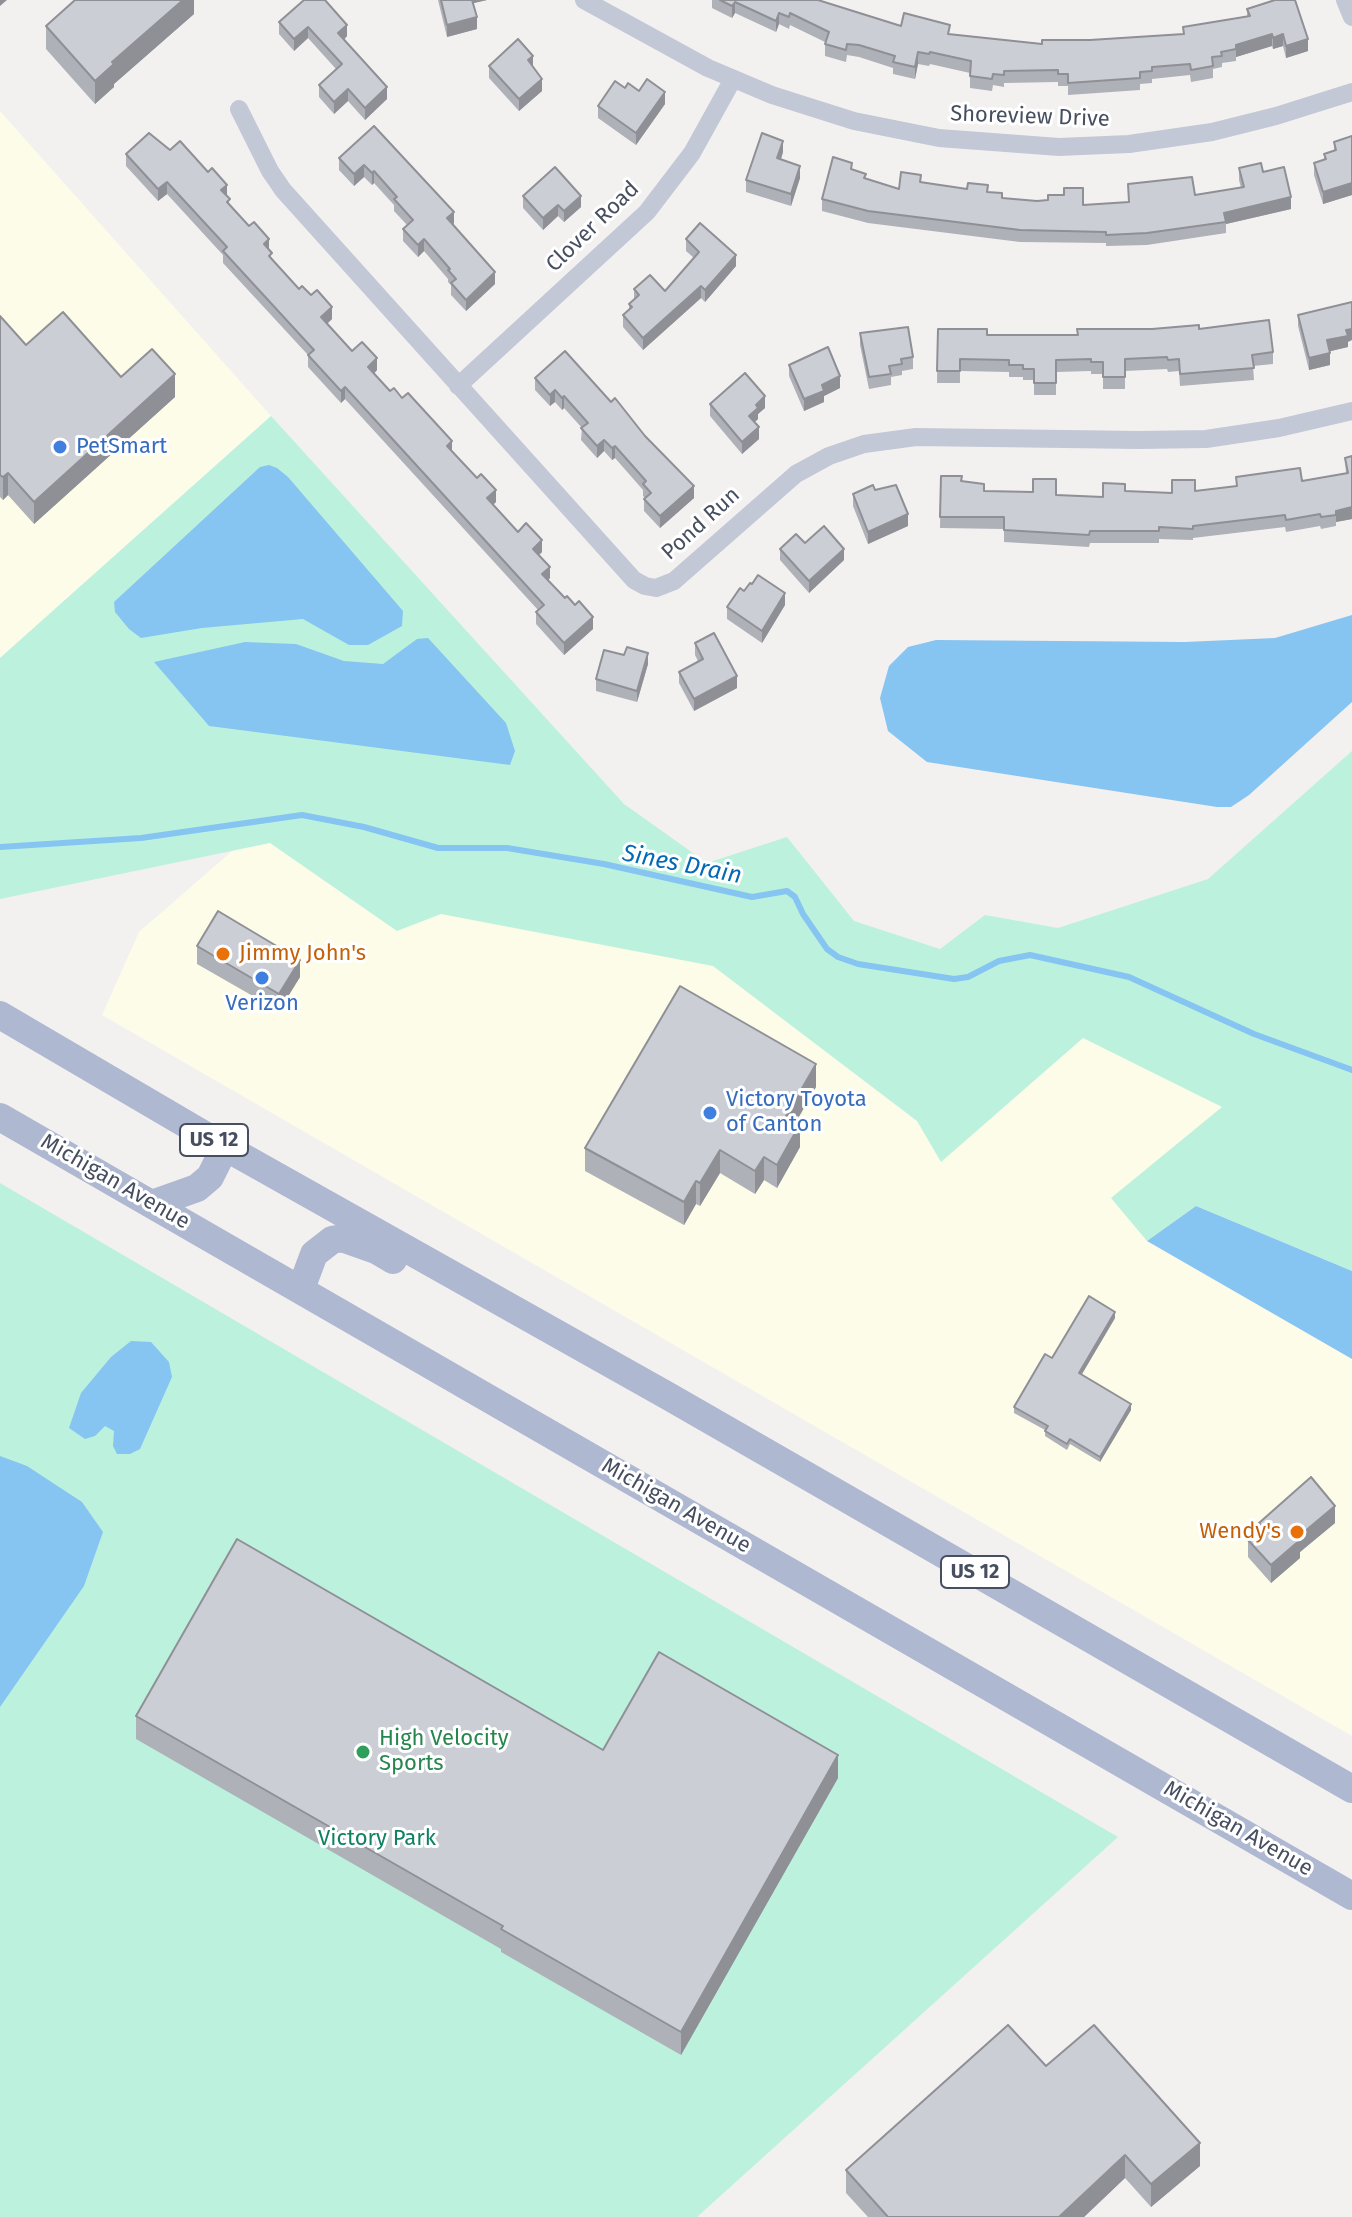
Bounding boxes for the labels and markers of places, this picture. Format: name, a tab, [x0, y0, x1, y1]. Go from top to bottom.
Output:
place label: PetSmart	[76, 434, 167, 460]
marker: PetSmart	[51, 438, 69, 456]
place label: Jimmy John's	[239, 941, 366, 967]
marker: Jimmy John's	[214, 945, 232, 963]
marker: Verizon	[253, 969, 271, 987]
place label: Verizon	[225, 991, 299, 1017]
place label: Victory Toyota of Canton	[726, 1087, 867, 1138]
marker: Victory Toyota of Canton	[701, 1104, 719, 1122]
place label: Wendy's	[1199, 1519, 1281, 1545]
marker: Wendy's	[1288, 1523, 1306, 1541]
place label: High Velocity Sports	[379, 1726, 509, 1778]
marker: High Velocity Sports	[354, 1743, 372, 1761]

